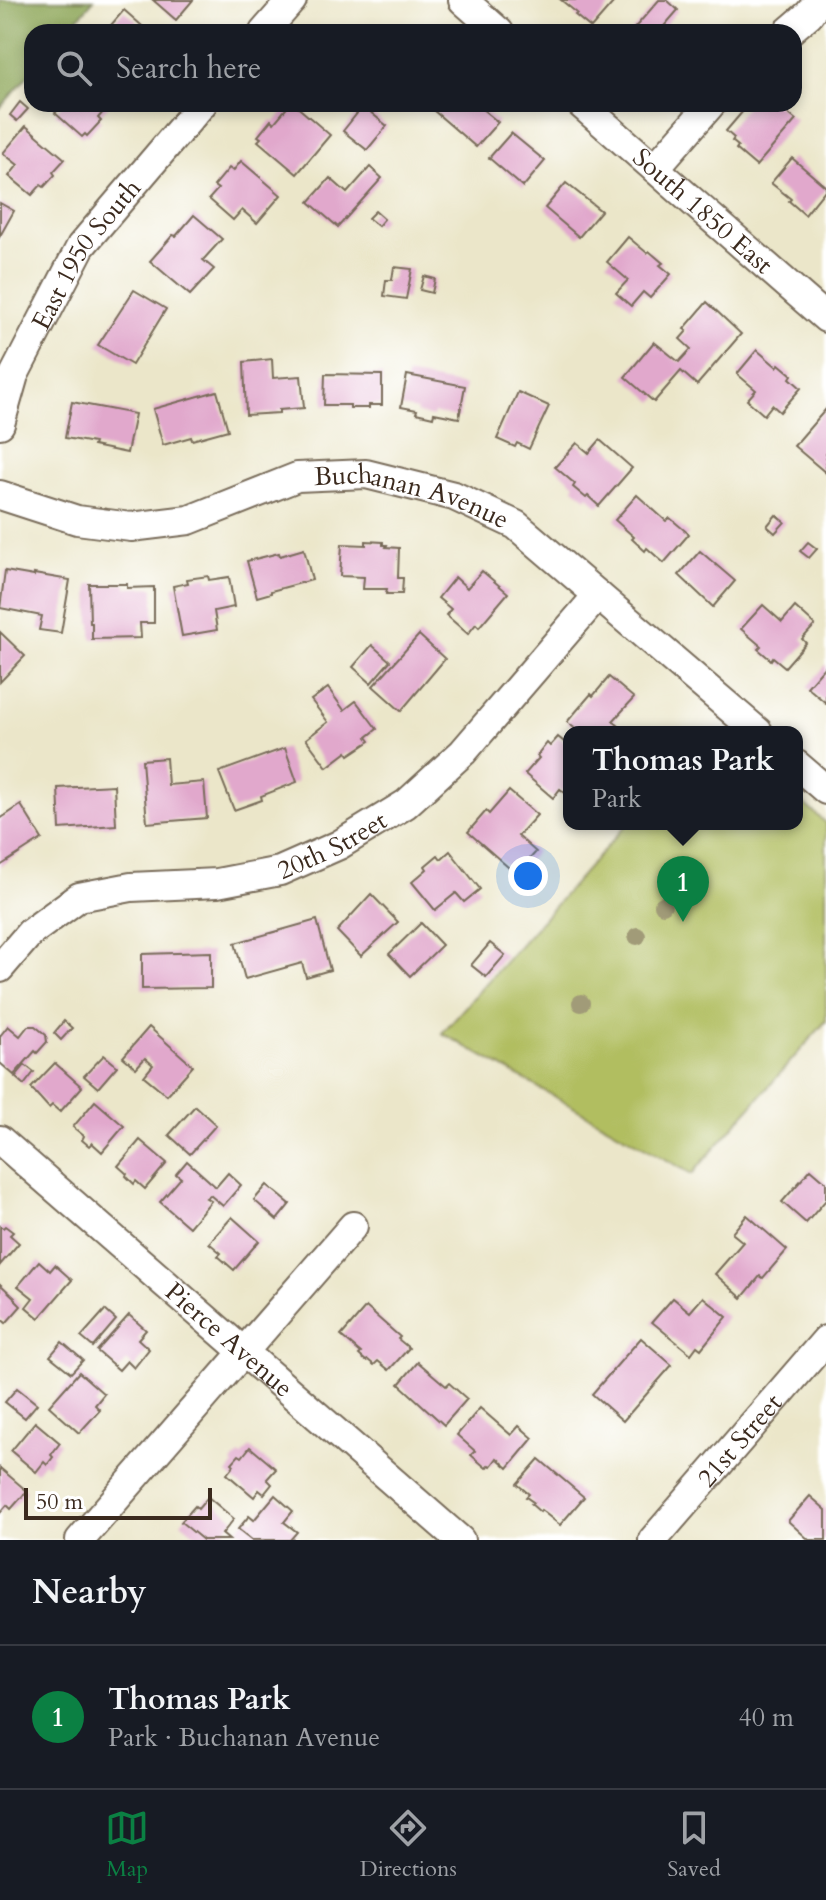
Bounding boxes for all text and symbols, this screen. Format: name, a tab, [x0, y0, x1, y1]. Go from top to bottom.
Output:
search box	[24, 24, 802, 112]
icon: search	[52, 46, 96, 90]
text: Search here	[116, 48, 261, 89]
street label: South 1850 East	[625, 140, 781, 281]
street label: East 1950 South	[23, 171, 148, 336]
street label: Buchanan Avenue	[313, 456, 515, 537]
popup	[563, 726, 803, 830]
text: Thomas Park	[592, 740, 774, 781]
text: Park	[592, 781, 642, 816]
street label: 20th Street	[272, 803, 393, 888]
your location	[508, 856, 548, 896]
pin: 1	[657, 856, 709, 922]
street label: Pierce Avenue	[158, 1274, 301, 1405]
street label: 21st Street	[689, 1386, 790, 1494]
scale bar	[24, 1484, 212, 1520]
text: 50 m	[36, 1487, 83, 1517]
text: Nearby	[32, 1569, 147, 1615]
text: Thomas Park	[108, 1679, 290, 1720]
text: 1	[51, 1700, 65, 1735]
text: 40 m	[738, 1700, 794, 1735]
text: Park · Buchanan Avenue	[108, 1720, 380, 1755]
tab: Map	[105, 1806, 149, 1884]
tab: Directions	[360, 1806, 457, 1884]
tab: Saved	[667, 1806, 721, 1884]

